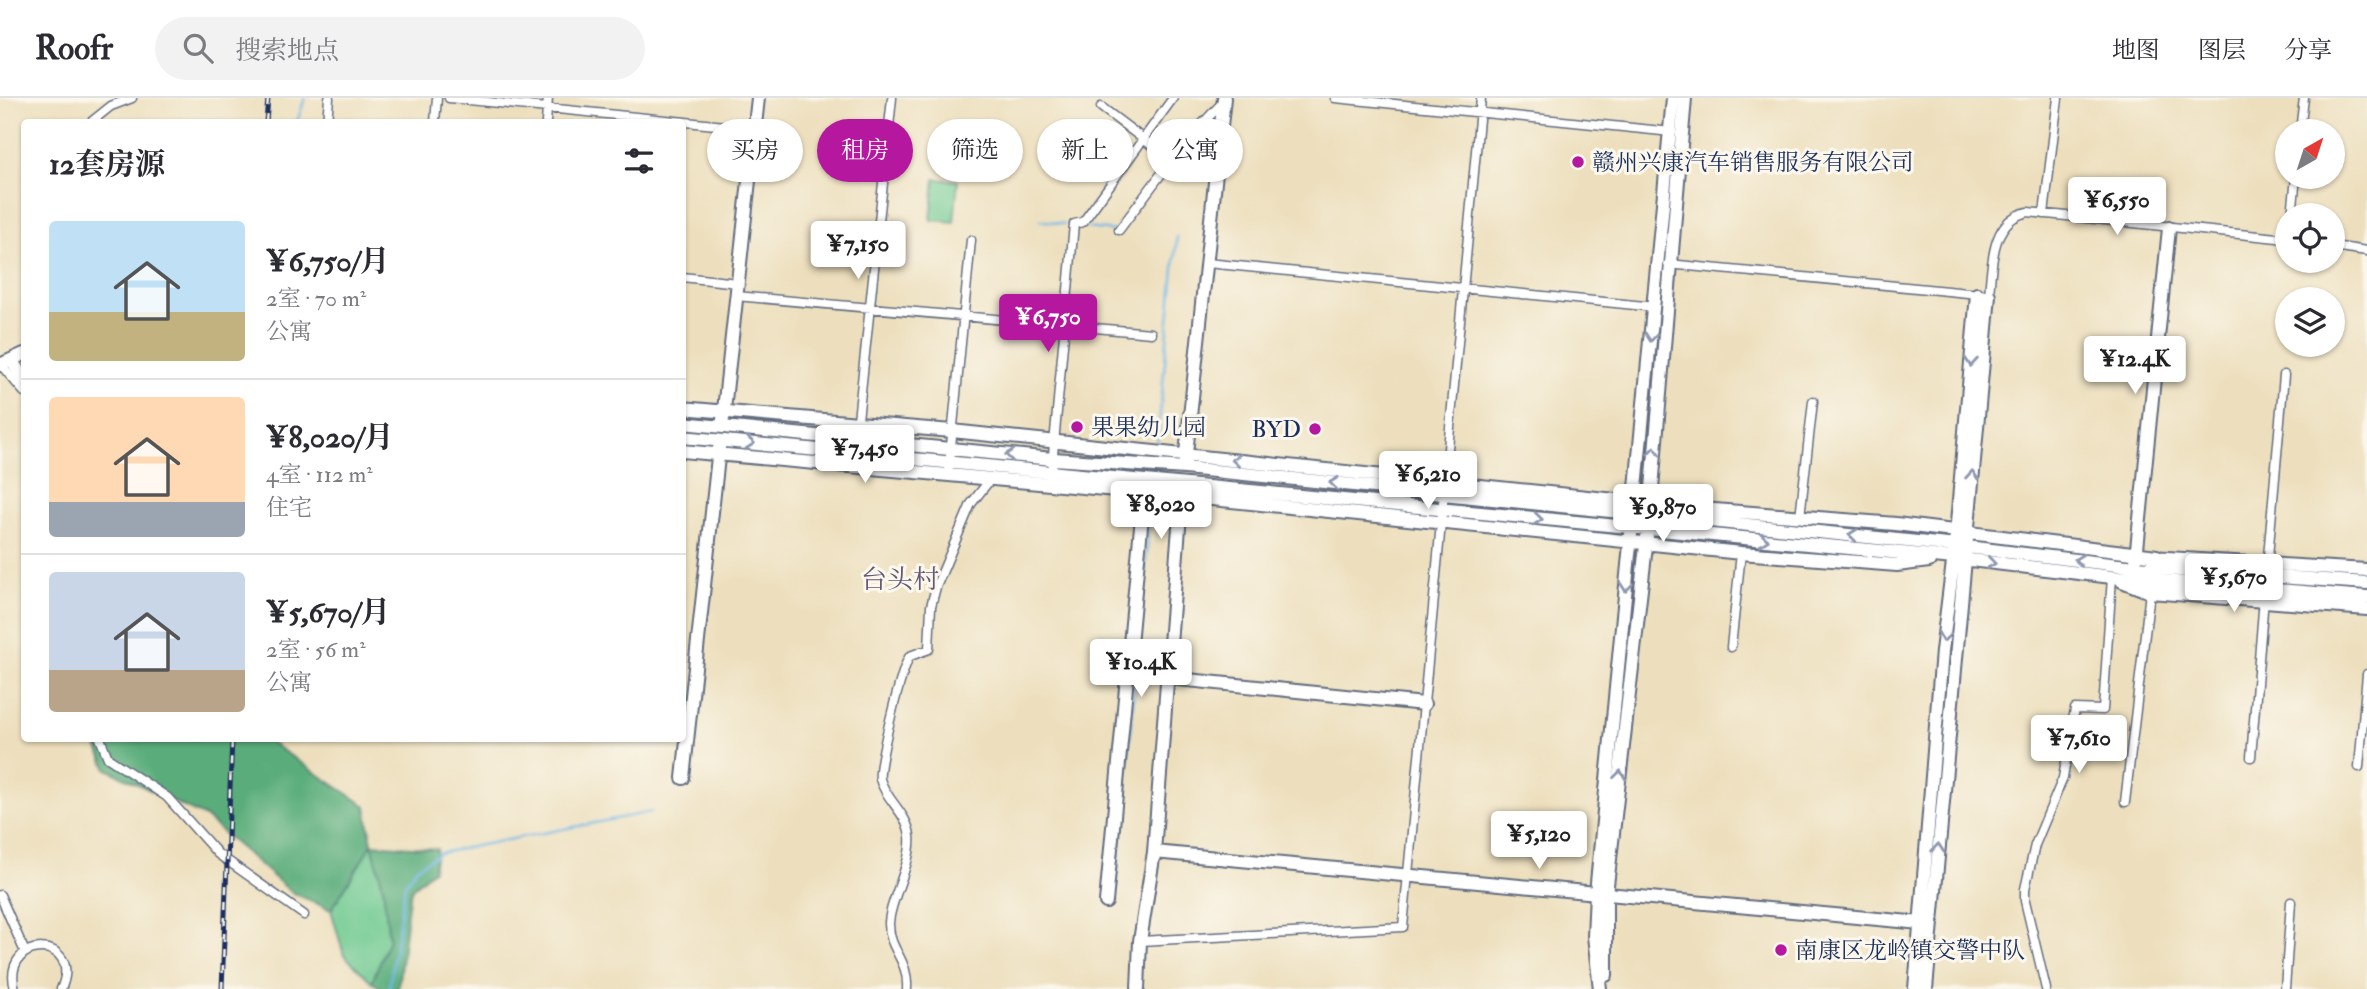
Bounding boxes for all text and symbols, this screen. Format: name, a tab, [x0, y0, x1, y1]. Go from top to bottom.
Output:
search box	[155, 17, 645, 80]
text: Roofr	[35, 28, 113, 69]
icon: search	[179, 29, 217, 67]
text: 搜索地点	[235, 35, 339, 67]
text: 地图	[2112, 35, 2160, 66]
text: 图层	[2198, 35, 2246, 66]
text: 分享	[2284, 35, 2332, 66]
chip: 买房	[707, 119, 803, 182]
chip: 租房	[817, 119, 913, 182]
chip: 筛选	[927, 119, 1023, 182]
chip: 新上	[1037, 119, 1133, 182]
chip: 公寓	[1147, 119, 1243, 182]
north arrow	[2275, 119, 2345, 189]
map controls	[2275, 119, 2345, 357]
icon: filters	[620, 142, 658, 180]
text: 12套房源	[49, 146, 165, 183]
place label: 赣州兴康汽车销售服务有限公司	[1592, 148, 1914, 177]
marker: 赣州兴康汽车销售服务有限公司	[1570, 154, 1586, 170]
pin: ¥6,550	[2060, 178, 2174, 237]
text: ¥6,550	[2084, 185, 2150, 214]
button: locate	[2275, 203, 2345, 273]
pin: ¥7,150	[801, 222, 915, 281]
text: ¥7,150	[827, 229, 889, 258]
text: ¥6,750/月	[266, 243, 390, 280]
icon: home	[105, 249, 189, 333]
text: 2室 · 70 m²	[266, 284, 366, 313]
button: layers	[2275, 287, 2345, 357]
pin: ¥6,750	[991, 294, 1105, 354]
text: ¥6,750	[1015, 302, 1081, 331]
text: 公寓	[266, 317, 312, 346]
one-way arrow	[1644, 331, 1659, 343]
pin: ¥12.4K	[2078, 336, 2192, 396]
text: ¥12.4K	[2100, 344, 2170, 373]
one-way arrow	[1964, 357, 1979, 368]
place label: 果果幼儿园	[1091, 413, 1206, 442]
place label: BYD	[1252, 415, 1301, 444]
text: ¥8,020/月	[266, 419, 394, 456]
marker: 果果幼儿园	[1069, 419, 1085, 435]
marker: BYD	[1307, 421, 1323, 437]
icon: home	[105, 425, 189, 509]
pin: ¥7,450	[808, 426, 922, 485]
text: ¥7,450	[831, 433, 899, 462]
one-way arrow	[745, 435, 756, 450]
one-way arrow	[1646, 445, 1661, 456]
one-way arrow	[1004, 448, 1015, 463]
pin: ¥6,210	[1371, 452, 1485, 511]
one-way arrow	[1231, 453, 1242, 468]
text: ¥6,210	[1395, 459, 1461, 488]
text: 4室 · 112 m²	[266, 460, 373, 489]
one-way arrow	[1964, 469, 1979, 480]
one-way arrow	[1328, 476, 1340, 491]
pin: ¥8,020	[1104, 482, 1218, 541]
pin: ¥9,870	[1606, 484, 1720, 544]
text: ¥8,020	[1127, 489, 1195, 518]
text: ¥9,870	[1629, 492, 1697, 521]
text: 住宅	[266, 493, 312, 522]
one-way arrow	[1532, 511, 1544, 526]
one-way arrow	[1847, 528, 1858, 543]
one-way arrow	[1759, 532, 1770, 547]
one-way arrow	[2073, 553, 2085, 568]
pin: ¥5,670	[2177, 554, 2291, 614]
one-way arrow	[1985, 555, 1996, 570]
text: ¥5,670	[2201, 562, 2267, 591]
district label: 台头村	[861, 564, 939, 596]
one-way arrow	[1618, 582, 1633, 593]
text: ¥5,670/月	[266, 594, 390, 631]
icon: home	[105, 600, 189, 684]
one-way arrow	[1937, 631, 1952, 643]
text: 2室 · 56 m²	[266, 635, 366, 664]
pin: ¥10.4K	[1084, 640, 1198, 699]
text: ¥10.4K	[1106, 647, 1176, 676]
text: 公寓	[266, 668, 312, 697]
pin: ¥7,610	[2022, 716, 2136, 775]
text: ¥7,610	[2047, 723, 2111, 752]
one-way arrow	[1612, 769, 1627, 780]
pin: ¥5,120	[1482, 812, 1596, 871]
text: ¥5,120	[1507, 819, 1571, 848]
one-way arrow	[1930, 842, 1945, 853]
place label: 南康区龙岭镇交警中队	[1795, 936, 2025, 965]
marker: 南康区龙岭镇交警中队	[1773, 942, 1789, 958]

